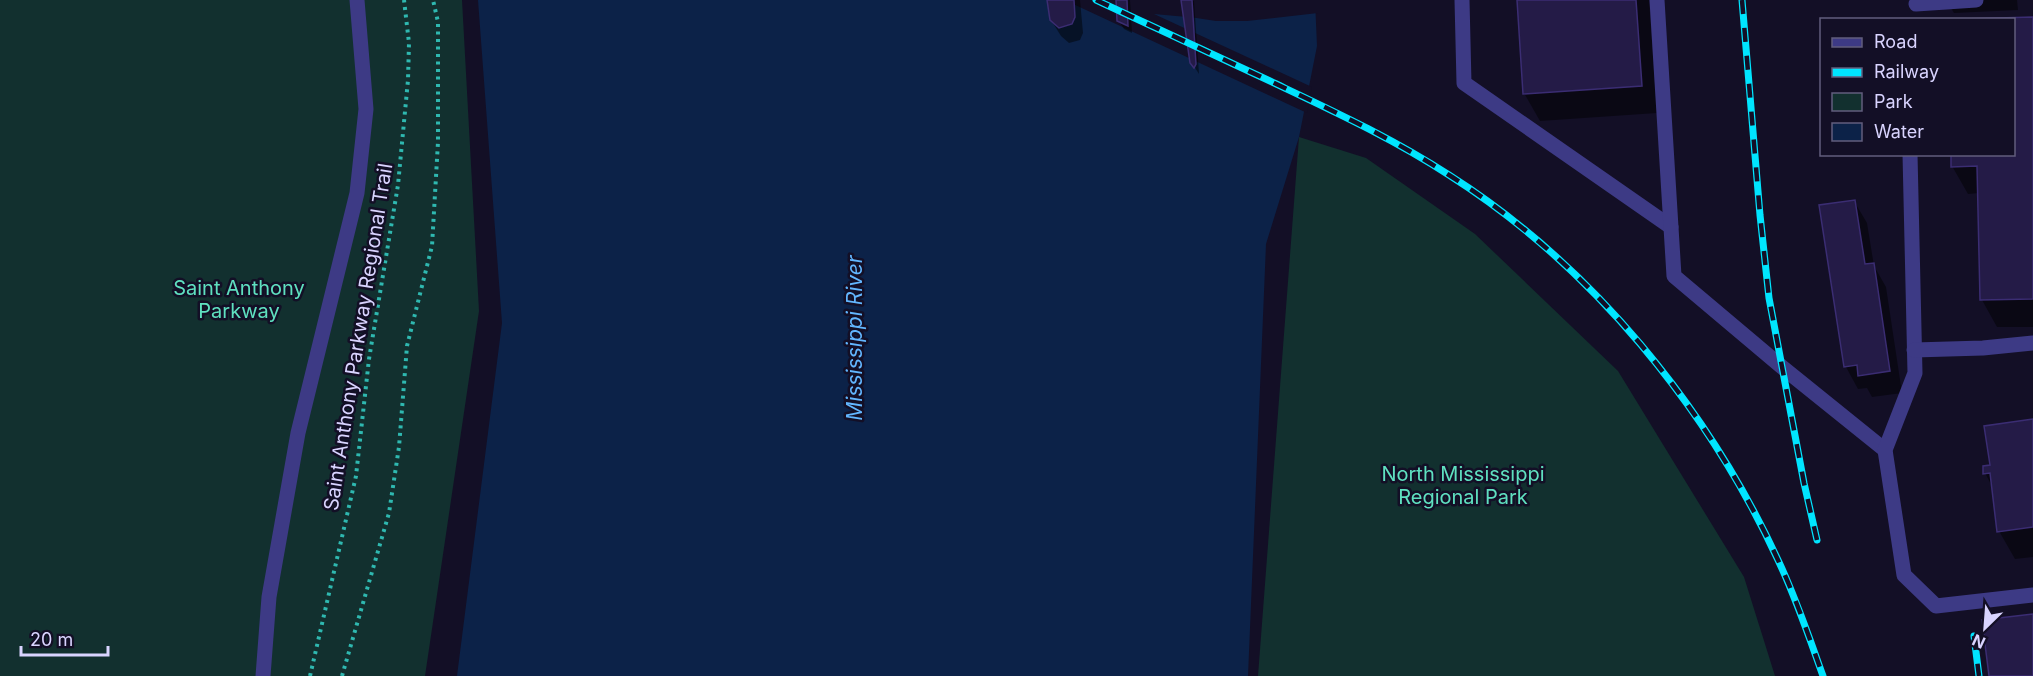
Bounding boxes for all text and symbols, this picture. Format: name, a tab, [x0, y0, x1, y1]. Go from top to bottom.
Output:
legend	[1820, 18, 2015, 156]
text: Road	[1874, 31, 1917, 52]
text: Railway	[1874, 61, 1939, 82]
text: Park	[1874, 91, 1913, 112]
text: Water	[1874, 121, 1924, 142]
street label: Saint Anthony Parkway Regional Trail	[319, 162, 397, 512]
water label: Mississippi River	[842, 254, 867, 421]
park label: Saint Anthony Parkway	[173, 276, 305, 323]
park label: North Mississippi Regional Park	[1381, 462, 1545, 509]
north arrow	[1955, 598, 2015, 658]
scale bar	[21, 619, 108, 657]
text: 20 m	[30, 629, 73, 650]
text: N	[1969, 630, 1988, 653]

